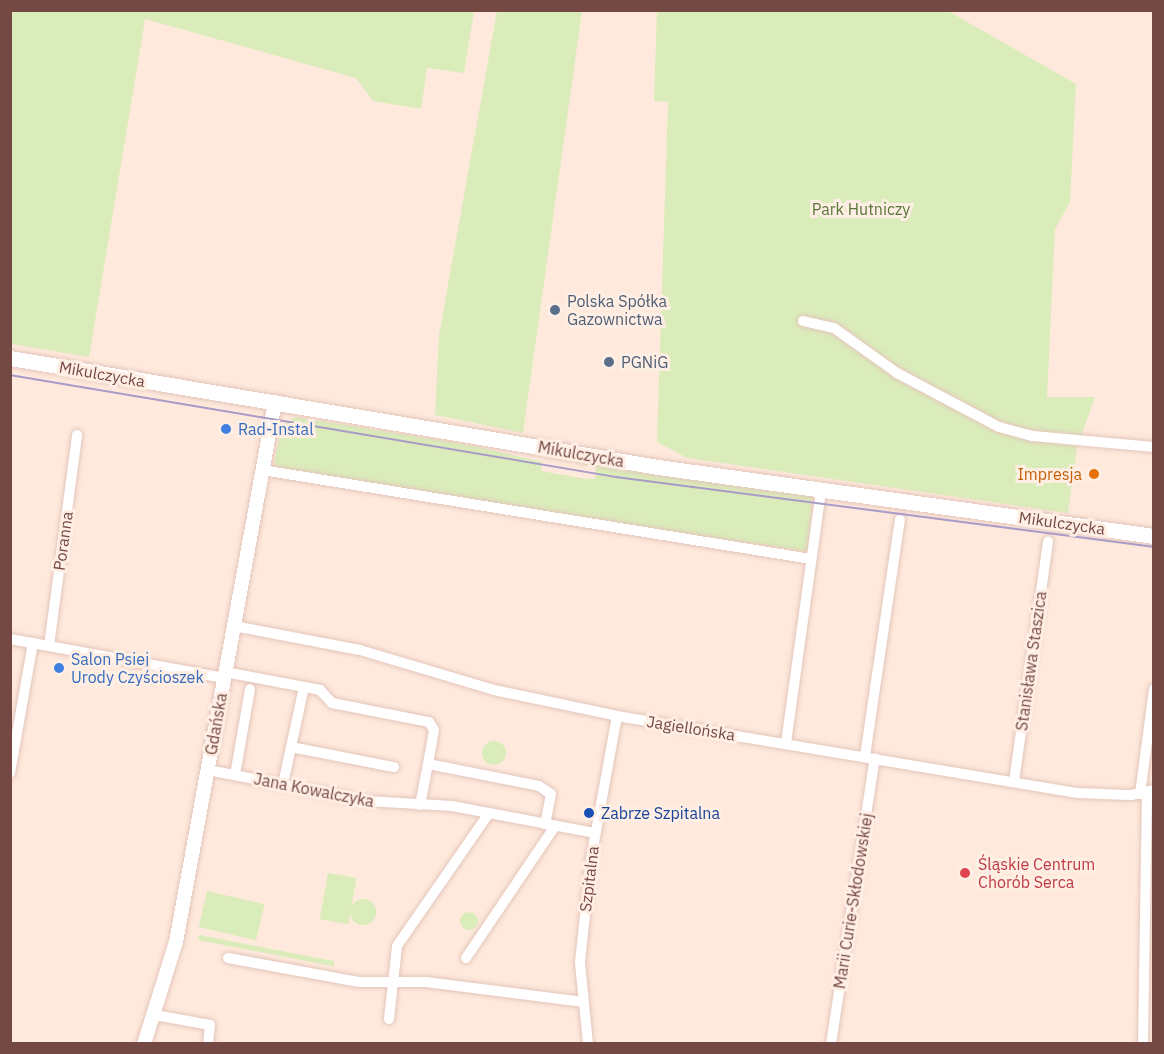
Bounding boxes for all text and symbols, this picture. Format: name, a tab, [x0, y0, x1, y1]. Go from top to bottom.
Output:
park label: Park Hutniczy	[812, 199, 910, 219]
place label: Polska Spółka Gazownictwa	[567, 291, 667, 329]
marker: Polska Spółka Gazownictwa	[548, 303, 562, 317]
place label: PGNiG	[621, 352, 668, 372]
marker: PGNiG	[602, 355, 616, 369]
street label: Mikulczycka	[57, 357, 147, 391]
place label: Rad-Instal	[238, 419, 313, 439]
marker: Rad-Instal	[219, 422, 233, 436]
street label: Mikulczycka	[536, 437, 626, 471]
place label: Impresja	[1017, 464, 1082, 484]
marker: Impresja	[1087, 467, 1101, 481]
street label: Mikulczycka	[1018, 507, 1106, 539]
street label: Poranna	[49, 510, 77, 572]
street label: Stanisława Staszica	[1012, 590, 1050, 732]
place label: Salon Psiej Urody Czyścioszek	[71, 649, 204, 687]
marker: Salon Psiej Urody Czyścioszek	[52, 661, 66, 675]
street label: Gdańska	[201, 691, 231, 757]
street label: Jagiellońska	[645, 712, 737, 744]
street label: Jana Kowalczyka	[252, 769, 376, 811]
place label: Zabrze Szpitalna	[601, 803, 720, 823]
marker: Zabrze Szpitalna	[582, 806, 596, 820]
street label: Marii Curie-Skłodowskiej	[830, 812, 876, 990]
street label: Szpitalna	[575, 845, 603, 913]
place label: Śląskie Centrum Chorób Serca	[978, 854, 1095, 892]
marker: Śląskie Centrum Chorób Serca	[956, 864, 974, 882]

